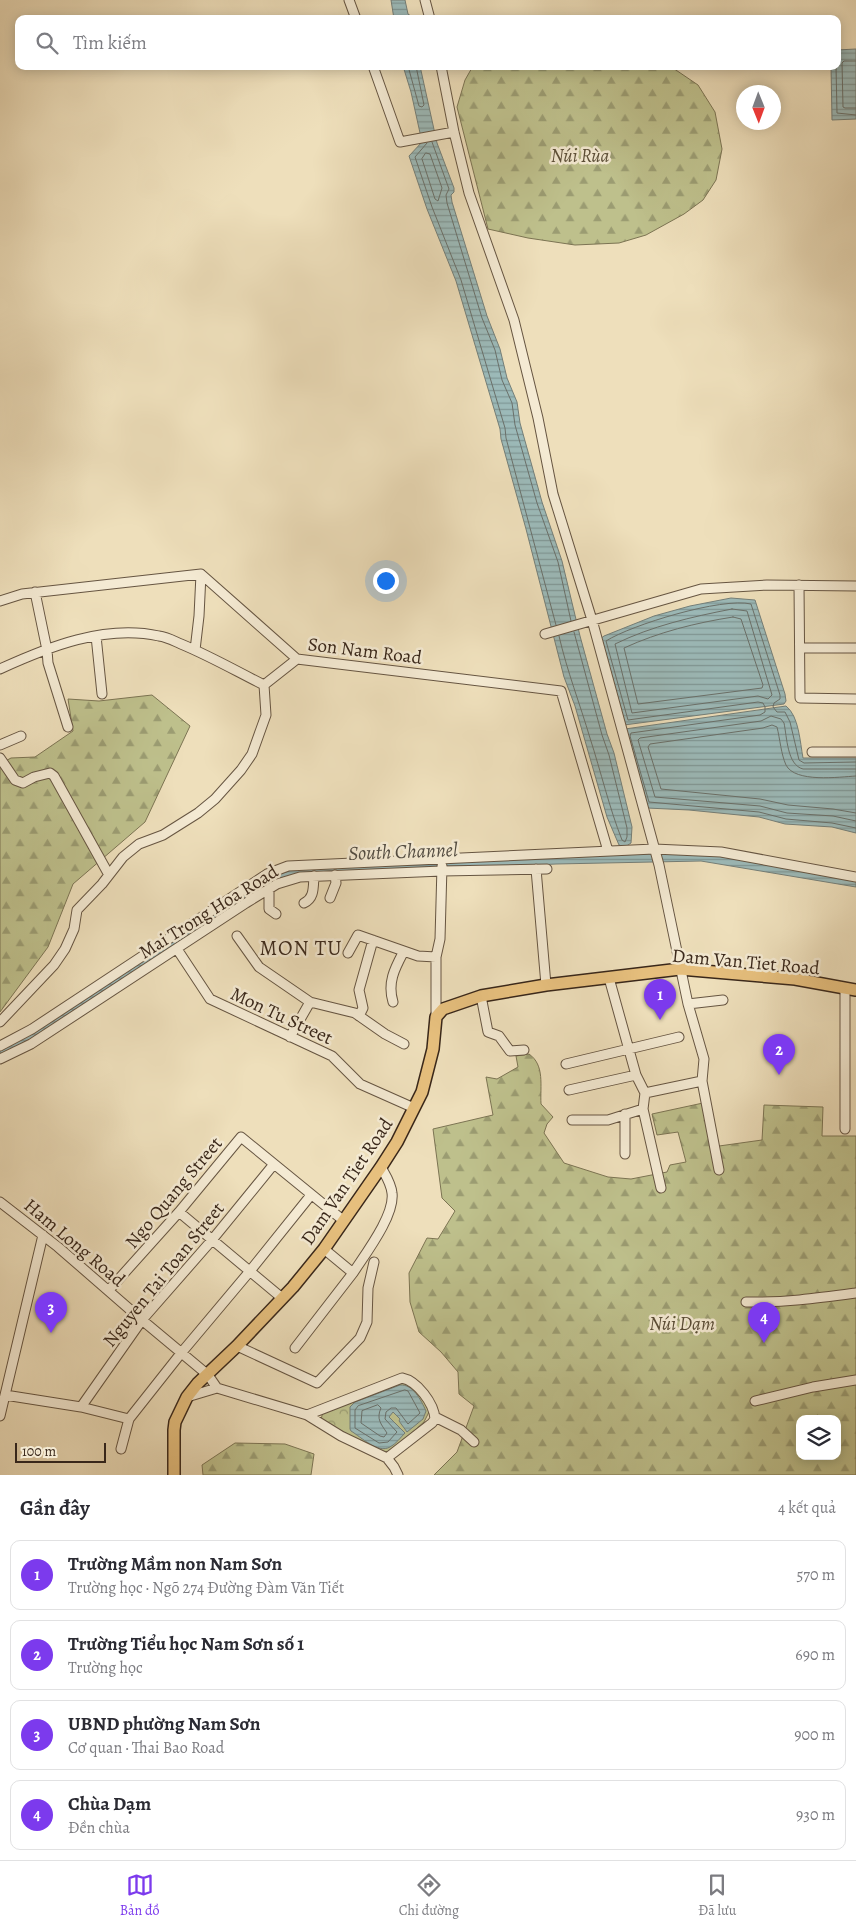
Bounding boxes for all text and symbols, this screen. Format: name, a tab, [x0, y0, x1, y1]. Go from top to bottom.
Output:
search box	[15, 15, 841, 70]
icon: search	[33, 29, 61, 57]
text: Tìm kiếm	[73, 30, 147, 56]
north arrow	[736, 85, 781, 130]
park label: Núi Rùa	[551, 143, 610, 169]
your location	[373, 568, 399, 594]
street label: Son Nam Road	[306, 631, 424, 671]
water label: South Channel	[348, 836, 458, 867]
street label: Mai Trong Hoa Road	[134, 858, 284, 965]
district label: MON TU	[259, 934, 343, 962]
street label: Dam Van Tiet Road	[671, 943, 822, 981]
pin: 1	[644, 979, 676, 1020]
street label: Mon Tu Street	[226, 981, 337, 1051]
pin: 2	[763, 1034, 795, 1075]
street label: Dam Van Tiet Road	[295, 1112, 399, 1250]
street label: Ngo Quang Street	[119, 1131, 228, 1254]
street label: Ham Long Road	[18, 1193, 131, 1293]
street label: Nguyen Tai Toan Street	[97, 1197, 230, 1353]
pin: 3	[35, 1292, 67, 1333]
pin: 4	[748, 1302, 780, 1343]
park label: Núi Dạm	[649, 1311, 715, 1337]
map controls	[796, 1415, 841, 1460]
button: layers	[796, 1415, 841, 1460]
scale bar	[15, 1440, 106, 1463]
text: 100 m	[22, 1442, 56, 1461]
text: Gần đây	[20, 1494, 90, 1522]
text: 4 kết quả	[778, 1497, 836, 1519]
text: Trường Mầm non Nam Sơn	[68, 1551, 282, 1577]
text: 1	[34, 1564, 40, 1586]
text: 570 m	[796, 1564, 835, 1586]
text: Trường học · Ngõ 274 Đường Đàm Văn Tiết	[68, 1577, 344, 1599]
text: Trường Tiểu học Nam Sơn số 1	[68, 1631, 304, 1657]
text: 2	[33, 1644, 41, 1666]
text: 690 m	[795, 1644, 835, 1666]
text: Trường học	[68, 1657, 143, 1679]
text: UBND phường Nam Sơn	[68, 1711, 260, 1737]
text: 3	[34, 1724, 40, 1746]
text: 900 m	[794, 1724, 835, 1746]
text: Cơ quan · Thai Bao Road	[68, 1737, 224, 1759]
text: Chùa Dạm	[68, 1791, 151, 1817]
text: 4	[33, 1804, 41, 1826]
text: 930 m	[796, 1804, 835, 1826]
text: Đền chùa	[68, 1817, 130, 1839]
tab: Bản đồ	[120, 1871, 160, 1920]
tab: Chỉ đường	[399, 1871, 459, 1920]
tab: Đã lưu	[698, 1871, 736, 1920]

